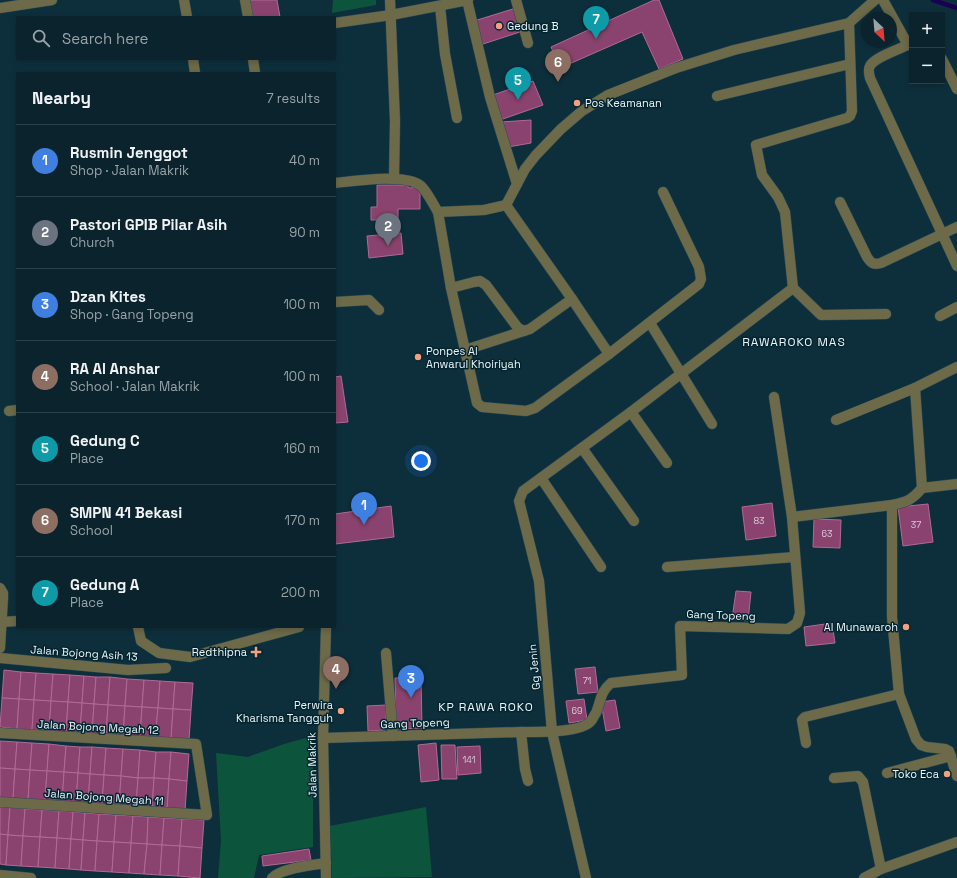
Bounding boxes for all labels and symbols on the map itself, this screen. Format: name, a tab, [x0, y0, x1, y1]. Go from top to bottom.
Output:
pin: 7	[583, 6, 609, 39]
north arrow	[861, 12, 897, 48]
place label: Gedung B	[507, 19, 559, 33]
marker: Gedung B	[494, 21, 504, 31]
pin: 6	[545, 49, 571, 82]
pin: 5	[505, 67, 531, 100]
place label: Pos Keamanan	[585, 96, 662, 110]
marker: Pos Keamanan	[572, 98, 582, 108]
pin: 2	[375, 213, 401, 246]
district label: RAWAROKO MAS	[742, 334, 846, 350]
place label: Ponpes Al Anwarul Khoiriyah	[426, 344, 521, 371]
marker: Ponpes Al Anwarul Khoiriyah	[413, 352, 423, 362]
your location	[411, 451, 431, 471]
pin: 1	[351, 492, 377, 525]
house number: 83	[753, 515, 765, 527]
house number: 37	[911, 519, 921, 531]
house number: 63	[822, 528, 832, 540]
street label: Gang Topeng	[686, 607, 756, 623]
place label: Al Munawaroh	[824, 620, 898, 634]
marker: Al Munawaroh	[901, 622, 911, 632]
street label: Jalan Bojong Asih 13	[30, 642, 138, 664]
street label: Gg Jenin	[525, 643, 543, 691]
place label: Redthipna	[192, 645, 248, 659]
marker: Redthipna	[250, 646, 262, 658]
pin: 4	[323, 656, 349, 689]
pin: 3	[398, 665, 424, 698]
house number: 71	[583, 675, 592, 687]
place label: Perwira Kharisma Tangguh	[236, 698, 334, 725]
district label: KP RAWA ROKO	[438, 699, 534, 715]
house number: 69	[571, 705, 583, 717]
marker: Perwira Kharisma Tangguh	[336, 706, 346, 716]
street label: Gang Topeng	[380, 715, 450, 731]
street label: Jalan Bojong Megah 12	[37, 717, 159, 737]
street label: Jalan Makrik	[304, 732, 320, 798]
house number: 141	[463, 754, 476, 766]
place label: Toko Eca	[892, 767, 940, 781]
marker: Toko Eca	[942, 769, 952, 779]
street label: Jalan Bojong Megah 11	[44, 786, 164, 808]

